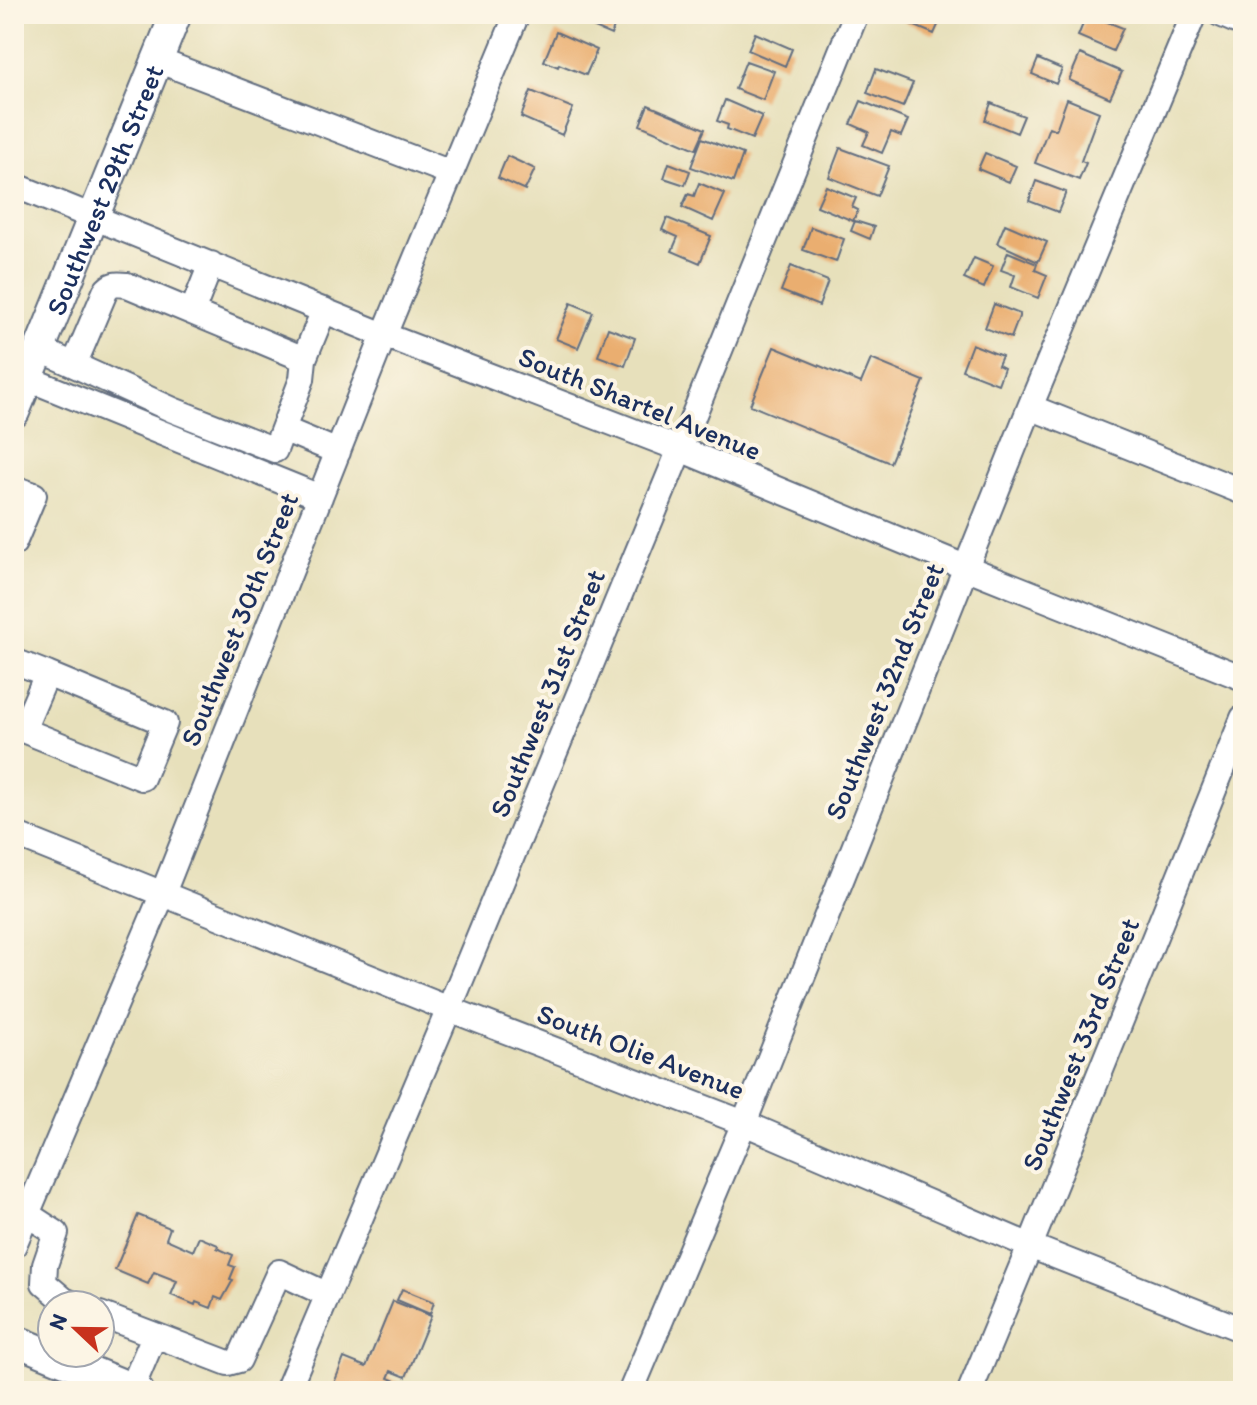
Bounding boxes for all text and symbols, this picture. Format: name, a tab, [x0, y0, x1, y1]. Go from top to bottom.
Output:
street label: Southwest 29th Street	[38, 59, 171, 320]
street label: South Shartel Avenue	[514, 339, 766, 467]
street label: Southwest 30th Street	[172, 487, 306, 751]
street label: Southwest 32nd Street	[817, 558, 951, 824]
street label: Southwest 31st Street	[482, 564, 612, 822]
street label: Southwest 33rd Street	[1014, 913, 1146, 1175]
street label: South Olie Avenue	[532, 996, 750, 1106]
north arrow	[36, 1289, 116, 1369]
text: N	[43, 1310, 73, 1334]

